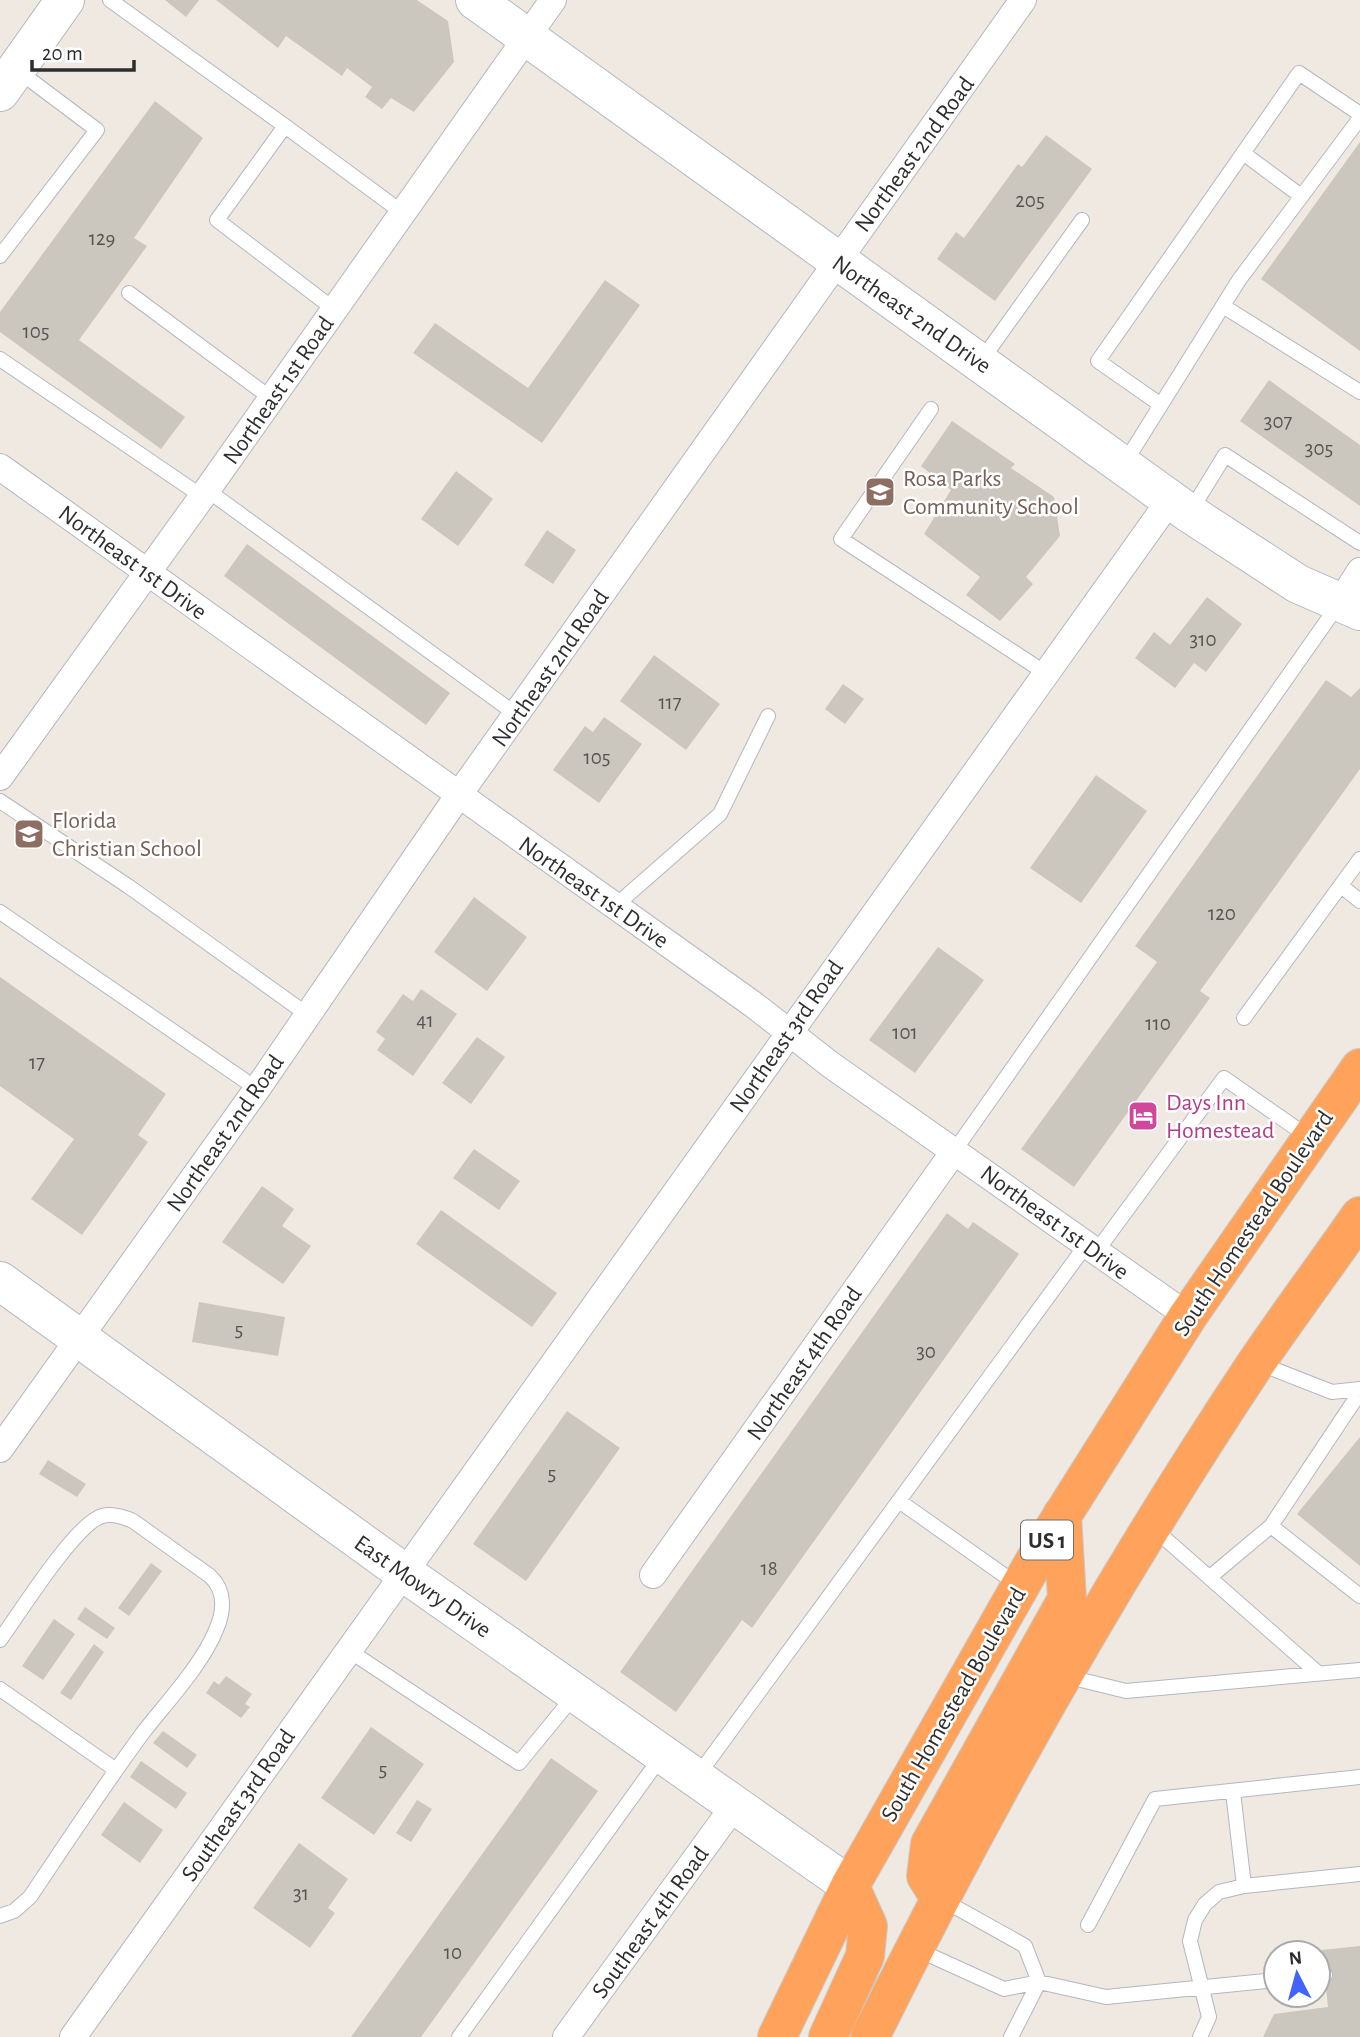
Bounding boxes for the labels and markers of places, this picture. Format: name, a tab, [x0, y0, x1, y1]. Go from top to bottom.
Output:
place label: Rosa Parks Community School	[903, 467, 1079, 519]
school or university icon: Rosa Parks Community School	[863, 475, 897, 509]
place label: Florida Christian School	[52, 809, 202, 861]
school or university icon: Florida Christian School	[12, 817, 46, 851]
place label: Days Inn Homestead	[1166, 1091, 1275, 1143]
hotel icon: Days Inn Homestead	[1126, 1099, 1160, 1133]

